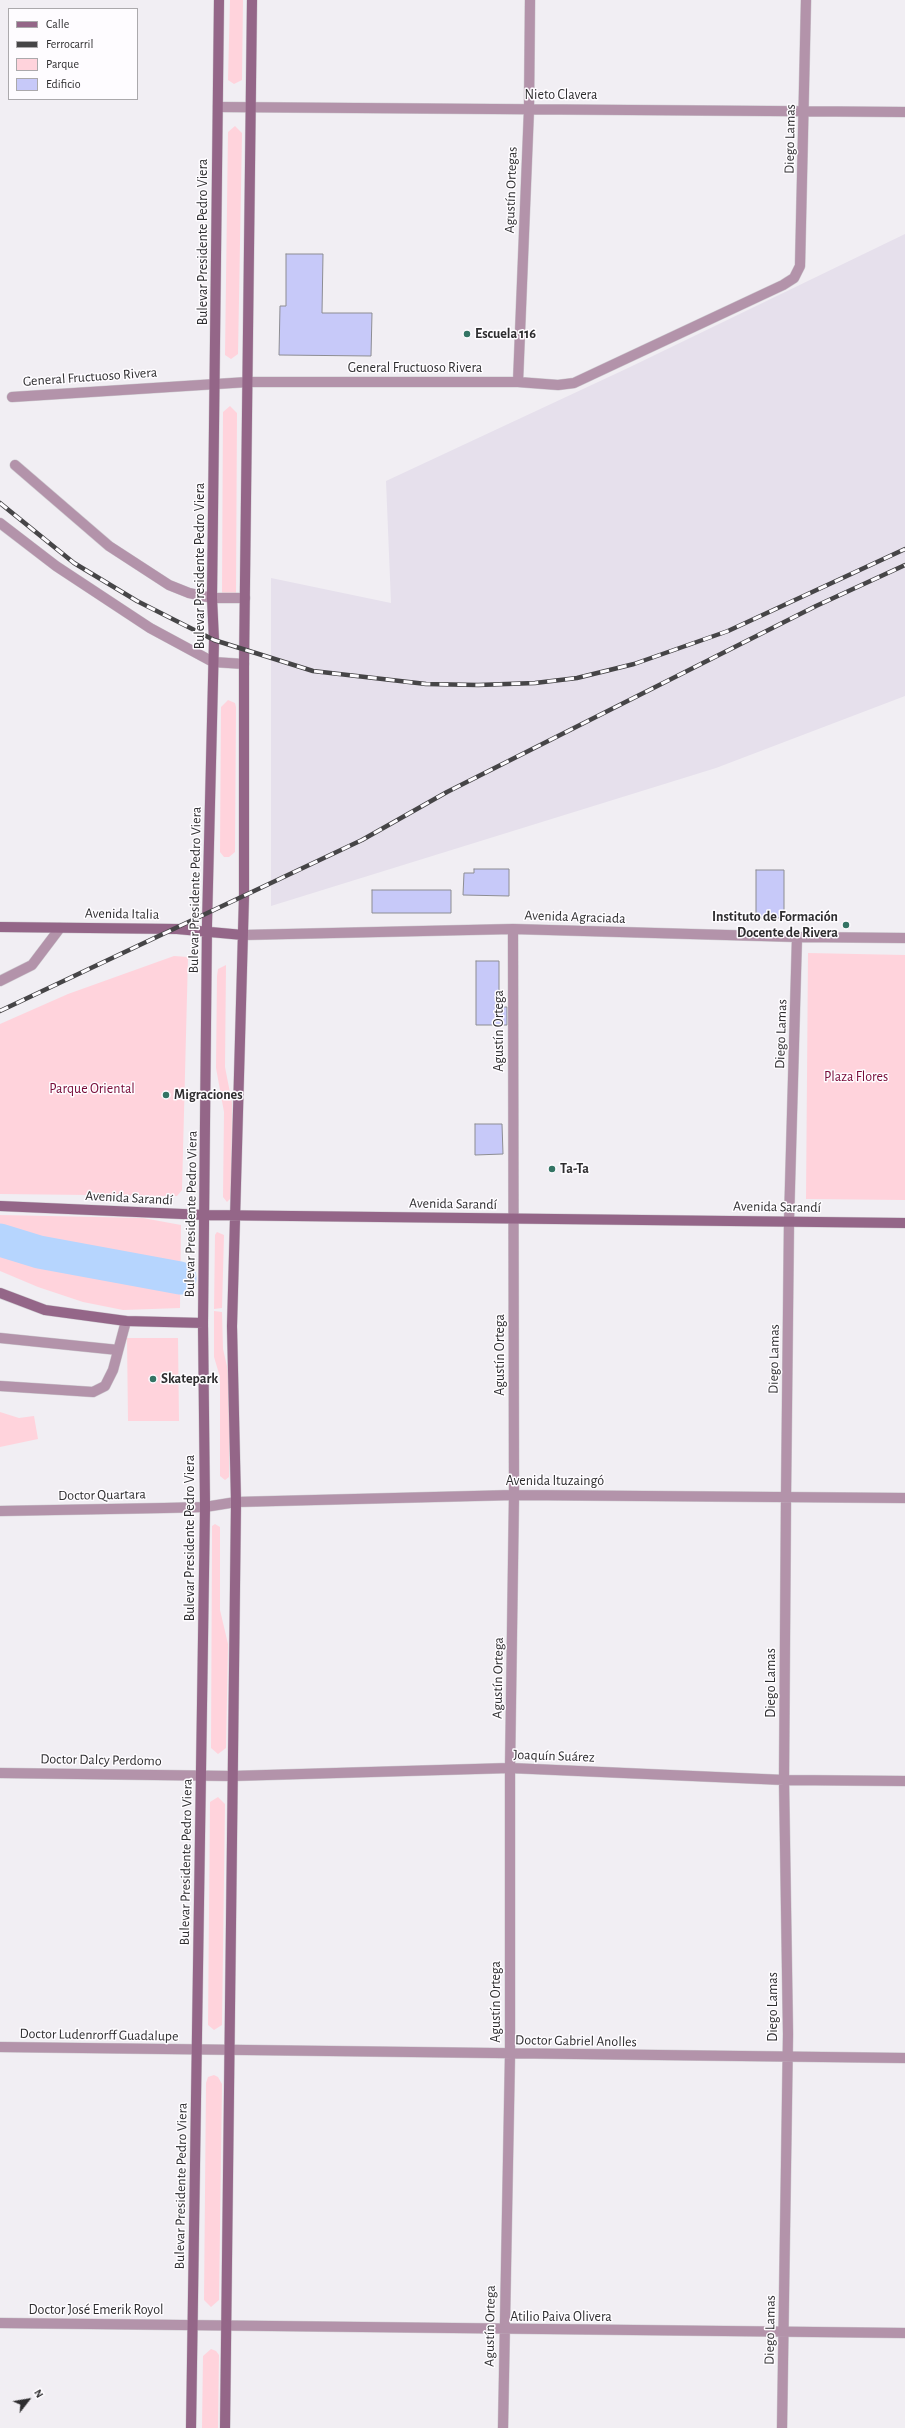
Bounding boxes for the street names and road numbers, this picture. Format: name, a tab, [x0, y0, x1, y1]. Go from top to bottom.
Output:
street label: Nieto Clavera	[525, 87, 597, 103]
street label: Diego Lamas	[781, 104, 799, 174]
street label: Agustín Ortegas	[501, 146, 521, 234]
street label: Bulevar Presidente Pedro Viera	[195, 159, 211, 325]
street label: General Fructuoso Rivera	[348, 360, 482, 376]
street label: General Fructuoso Rivera	[22, 364, 158, 390]
street label: Bulevar Presidente Pedro Viera	[192, 483, 208, 649]
street label: Bulevar Presidente Pedro Viera	[185, 807, 205, 973]
street label: Avenida Italia	[85, 905, 159, 923]
street label: Avenida Agraciada	[524, 907, 626, 927]
street label: Agustín Ortega	[491, 990, 507, 1072]
street label: Diego Lamas	[771, 999, 791, 1069]
street label: Bulevar Presidente Pedro Viera	[181, 1131, 201, 1297]
street label: Avenida Sarandí	[85, 1187, 173, 1209]
street label: Avenida Sarandí	[409, 1195, 497, 1213]
street label: Avenida Sarandí	[733, 1198, 821, 1216]
street label: Agustín Ortega	[492, 1314, 508, 1396]
street label: Diego Lamas	[765, 1324, 783, 1394]
street label: Bulevar Presidente Pedro Viera	[182, 1455, 198, 1621]
street label: Avenida Ituzaingó	[506, 1473, 604, 1489]
street label: Doctor Quartara	[58, 1486, 146, 1504]
street label: Agustín Ortega	[489, 1637, 507, 1719]
street label: Diego Lamas	[763, 1648, 779, 1718]
street label: Joaquín Suárez	[513, 1746, 595, 1766]
street label: Doctor Dalcy Perdomo	[40, 1751, 162, 1769]
street label: Bulevar Presidente Pedro Viera	[176, 1779, 196, 1945]
street label: Agustín Ortega	[488, 1961, 504, 2043]
street label: Diego Lamas	[765, 1972, 781, 2042]
street label: Doctor Ludenrorff Guadalupe	[19, 2025, 179, 2045]
street label: Doctor Gabriel Anolles	[515, 2032, 637, 2050]
street label: Bulevar Presidente Pedro Viera	[171, 2103, 191, 2269]
street label: Agustín Ortega	[481, 2285, 499, 2367]
street label: Diego Lamas	[761, 2295, 779, 2365]
street label: Doctor José Emerik Royol	[29, 2302, 163, 2318]
street label: Atilio Paiva Olivera	[510, 2309, 612, 2325]

